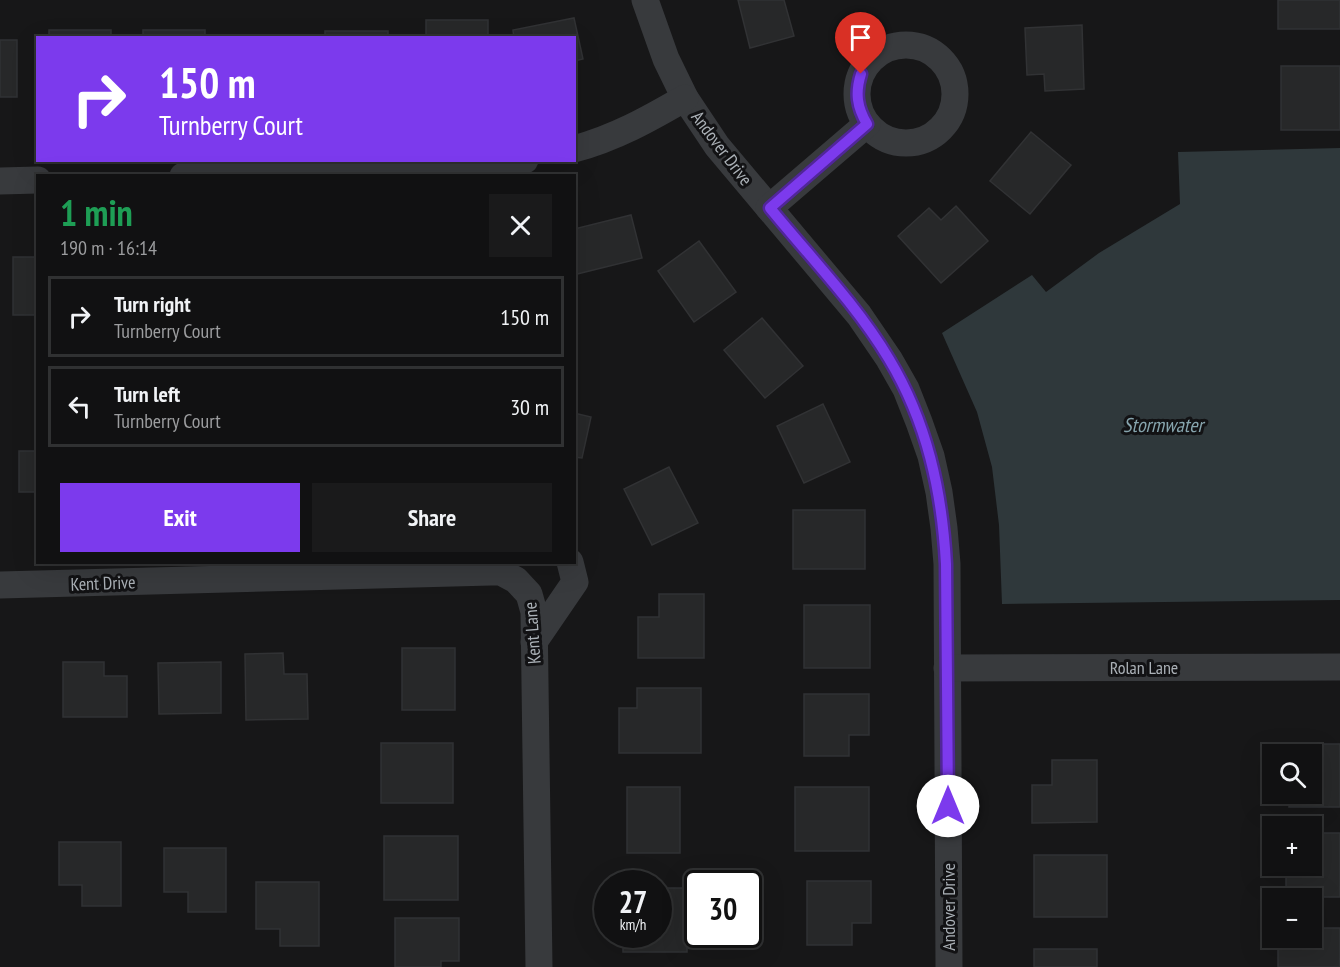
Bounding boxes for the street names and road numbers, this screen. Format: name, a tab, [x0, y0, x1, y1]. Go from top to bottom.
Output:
street label: Andover Drive	[686, 106, 758, 190]
street label: Kent Drive	[70, 570, 136, 596]
street label: Kent Lane	[518, 601, 546, 665]
street label: Rolan Lane	[1110, 656, 1178, 679]
street label: Andover Drive	[937, 863, 960, 951]

